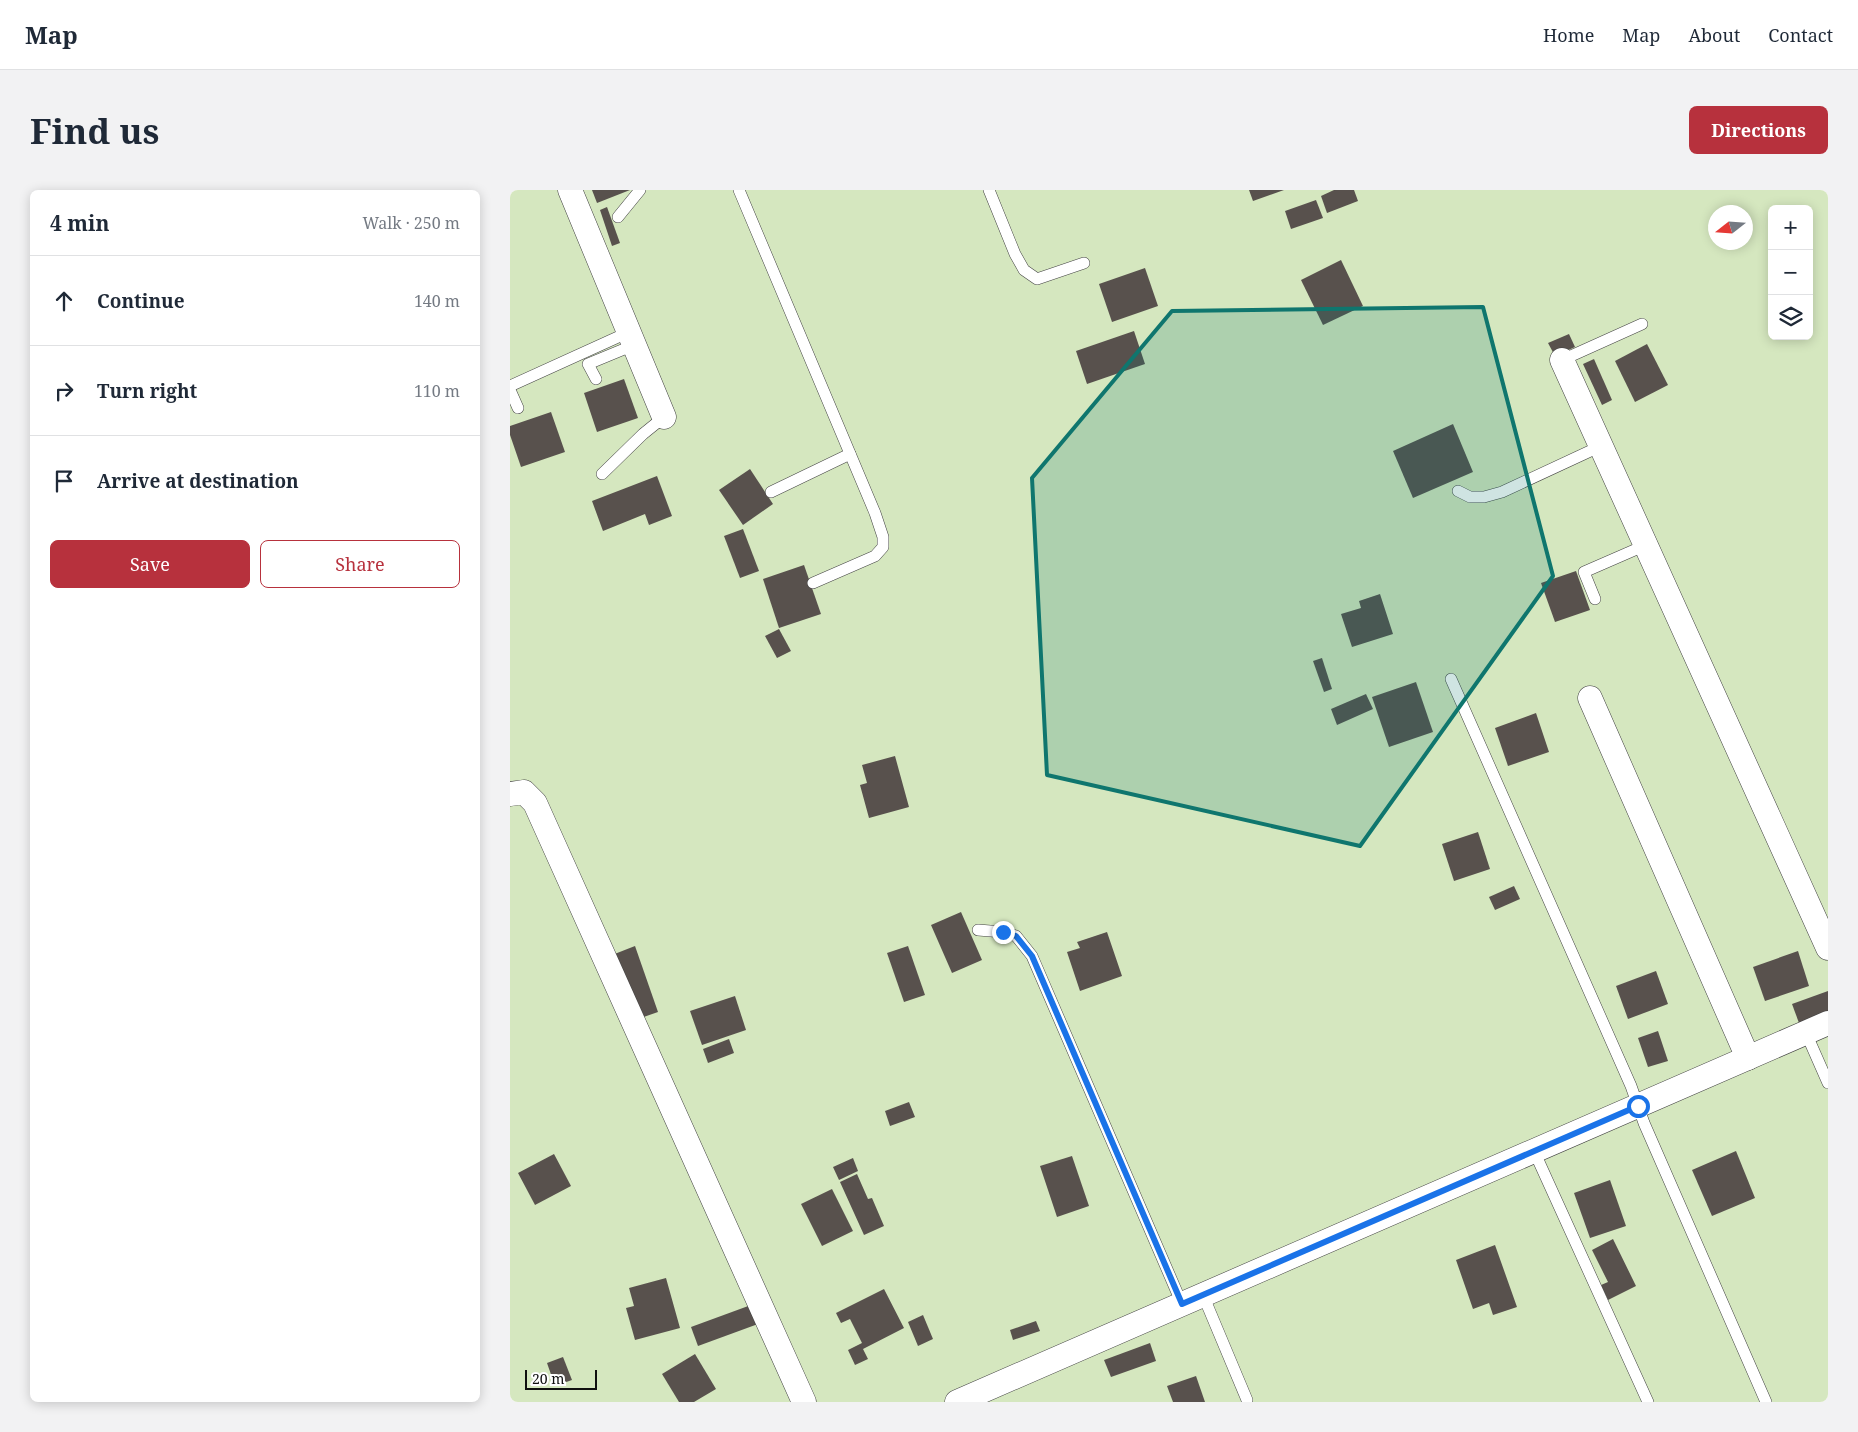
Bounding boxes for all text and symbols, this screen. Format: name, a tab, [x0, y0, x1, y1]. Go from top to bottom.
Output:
text: Map	[25, 18, 78, 51]
text: Home	[1543, 23, 1594, 47]
text: Map	[1622, 23, 1660, 47]
text: About	[1688, 23, 1740, 47]
text: Contact	[1768, 23, 1833, 47]
button: Directions	[1689, 106, 1828, 154]
text: Find us	[30, 107, 159, 154]
north arrow	[1708, 205, 1753, 250]
map controls	[1768, 205, 1813, 340]
button: +	[1768, 205, 1813, 250]
text: 4 min	[50, 209, 109, 237]
text: Walk · 250 m	[363, 212, 460, 234]
button: −	[1768, 250, 1813, 295]
icon: ahead	[50, 287, 78, 315]
text: Continue	[97, 288, 185, 314]
text: 140 m	[414, 290, 460, 312]
button: layers	[1768, 295, 1813, 340]
icon: right	[50, 377, 78, 405]
text: Turn right	[97, 378, 197, 404]
text: 110 m	[414, 380, 460, 402]
icon: arrive	[50, 467, 78, 495]
text: Arrive at destination	[97, 468, 299, 494]
button: Save	[50, 540, 250, 588]
button: Share	[260, 540, 460, 588]
route end	[992, 921, 1015, 944]
route start	[1627, 1095, 1650, 1118]
scale bar	[525, 1367, 598, 1390]
text: 20 m	[532, 1369, 565, 1388]

